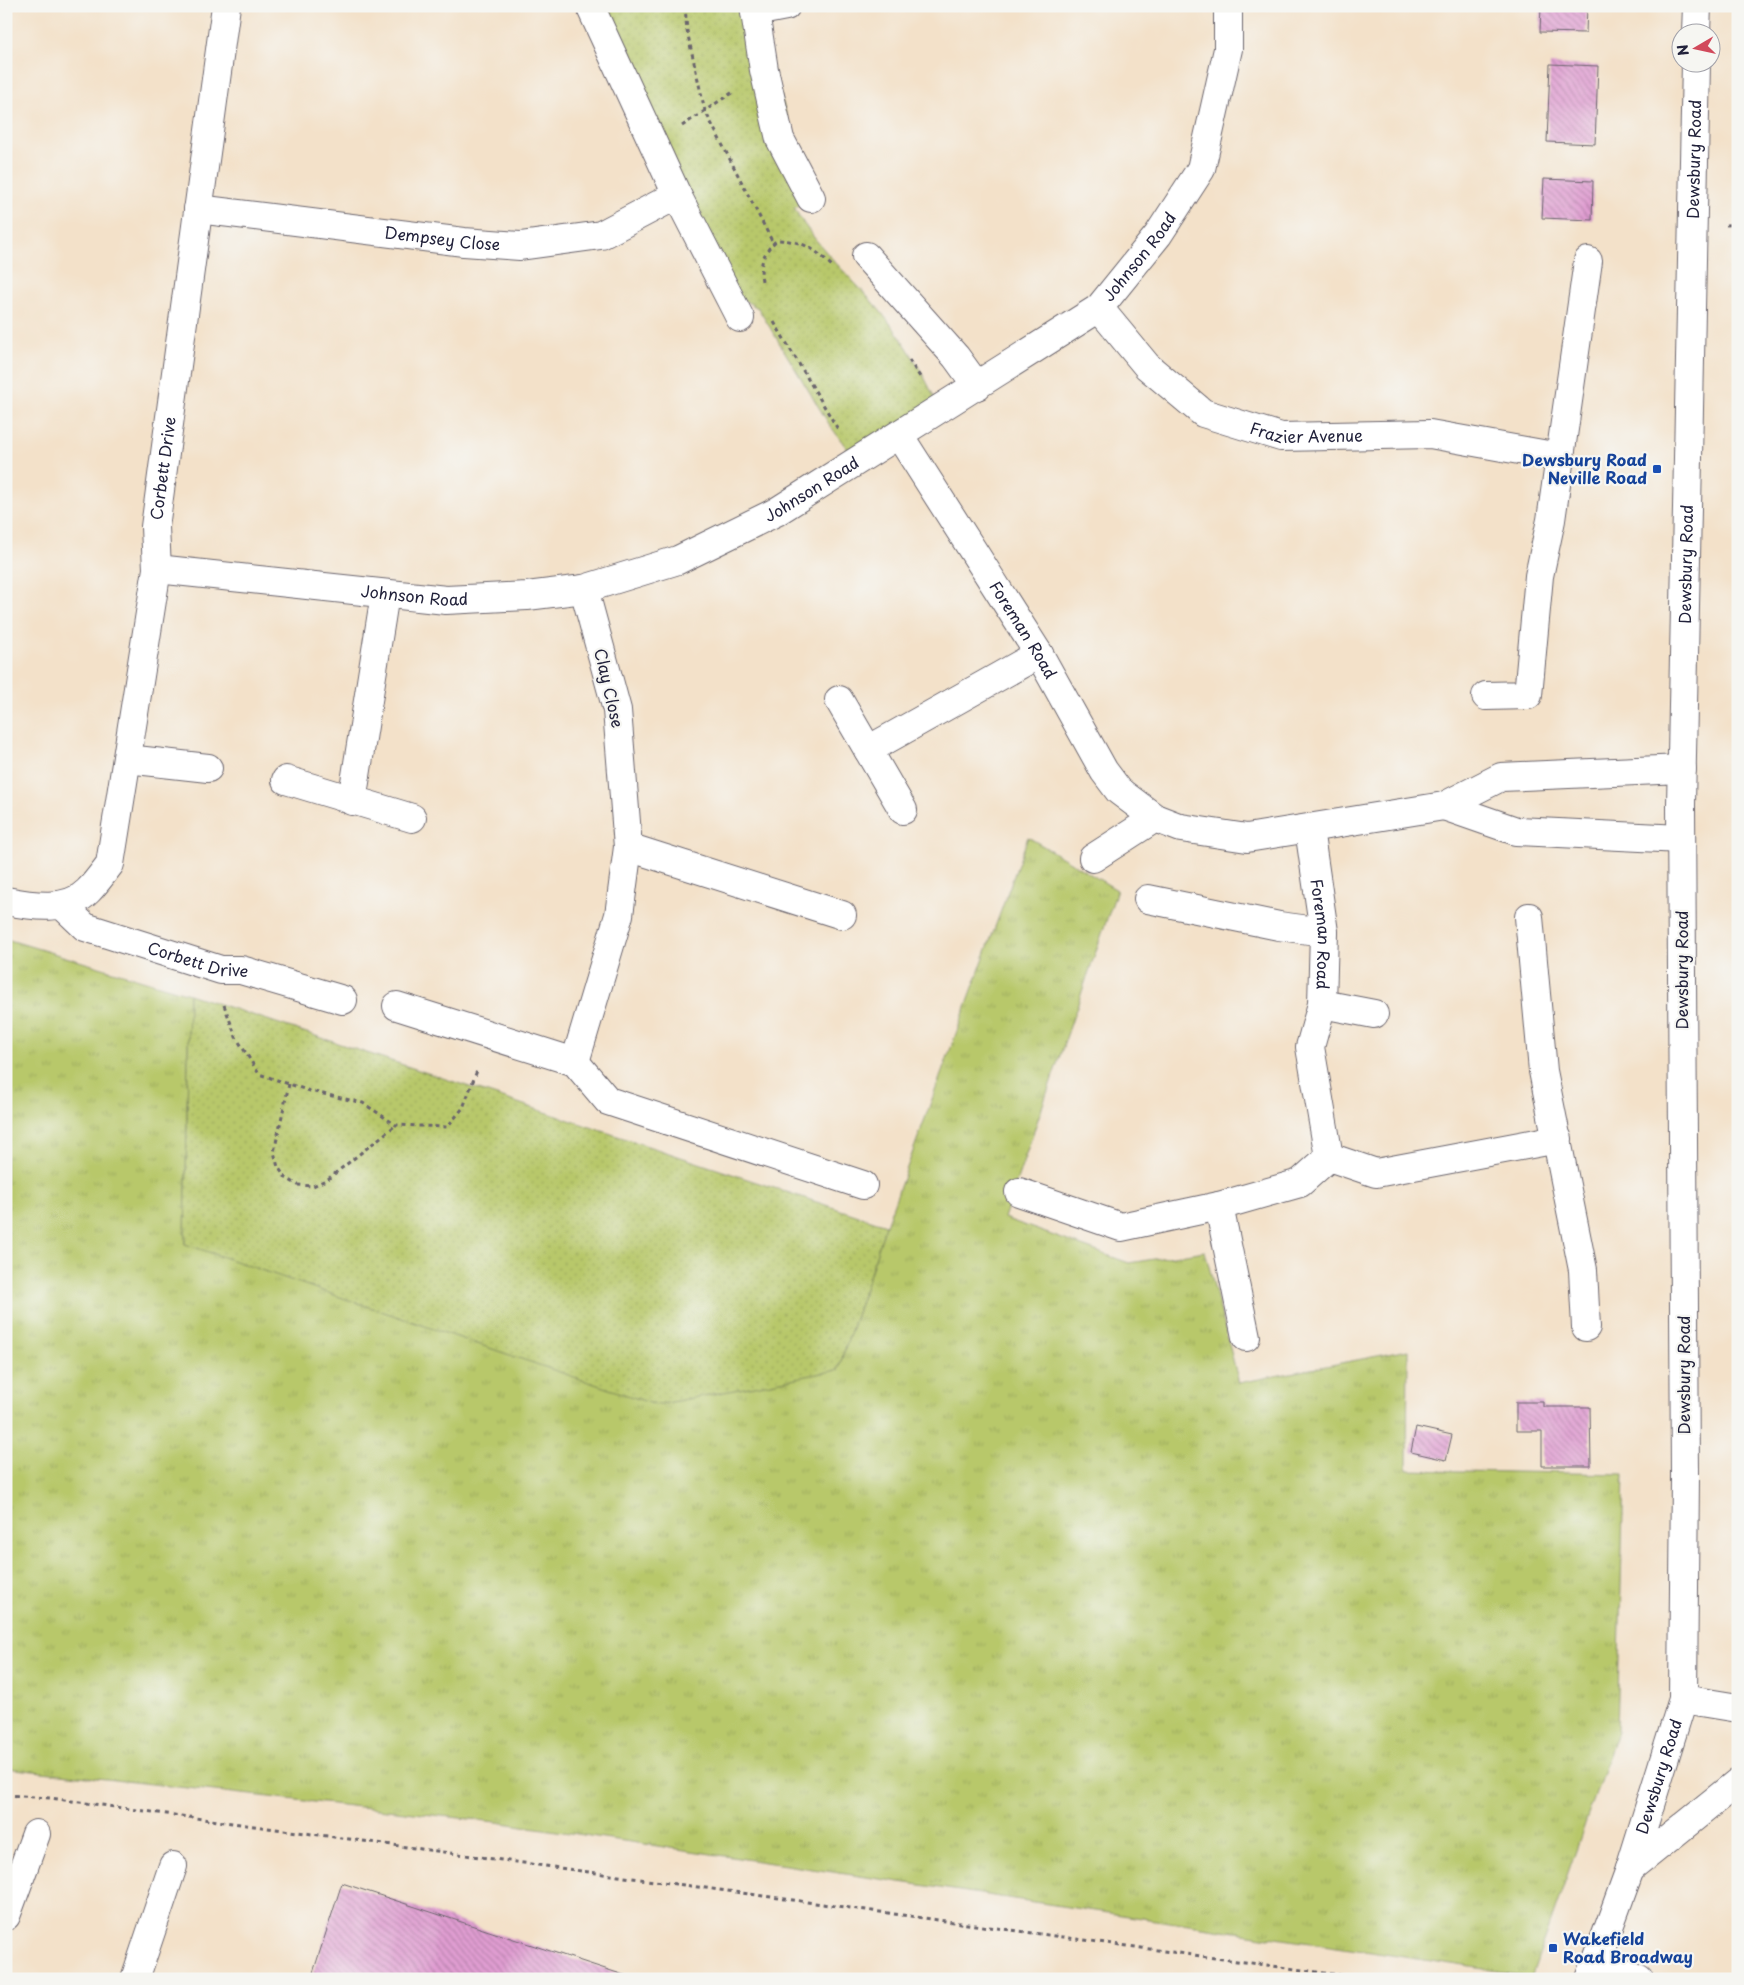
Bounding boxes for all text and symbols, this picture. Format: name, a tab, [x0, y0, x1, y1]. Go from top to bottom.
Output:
north arrow	[1672, 22, 1722, 72]
text: N	[1671, 43, 1694, 57]
street label: Dewsbury Road	[1680, 99, 1706, 219]
street label: Johnson Road	[1096, 207, 1181, 306]
street label: Dempsey Close	[383, 219, 501, 256]
street label: Corbett Drive	[143, 415, 181, 521]
street label: Frazier Avenue	[1247, 415, 1363, 448]
place label: Dewsbury Road Neville Road	[1522, 447, 1647, 489]
street label: Johnson Road	[760, 450, 863, 527]
marker: Dewsbury Road Neville Road	[1651, 463, 1663, 475]
street label: Dewsbury Road	[1672, 504, 1698, 624]
street label: Foreman Road	[984, 576, 1063, 683]
street label: Johnson Road	[360, 578, 469, 611]
street label: Clay Close	[589, 646, 631, 730]
street label: Foreman Road	[1305, 877, 1337, 990]
street label: Dewsbury Road	[1669, 910, 1693, 1030]
street label: Corbett Drive	[145, 935, 252, 983]
street label: Dewsbury Road	[1671, 1315, 1695, 1435]
street label: Dewsbury Road	[1629, 1716, 1687, 1837]
place label: Wakefield Road Broadway	[1563, 1926, 1693, 1968]
marker: Wakefield Road Broadway	[1547, 1942, 1559, 1954]

